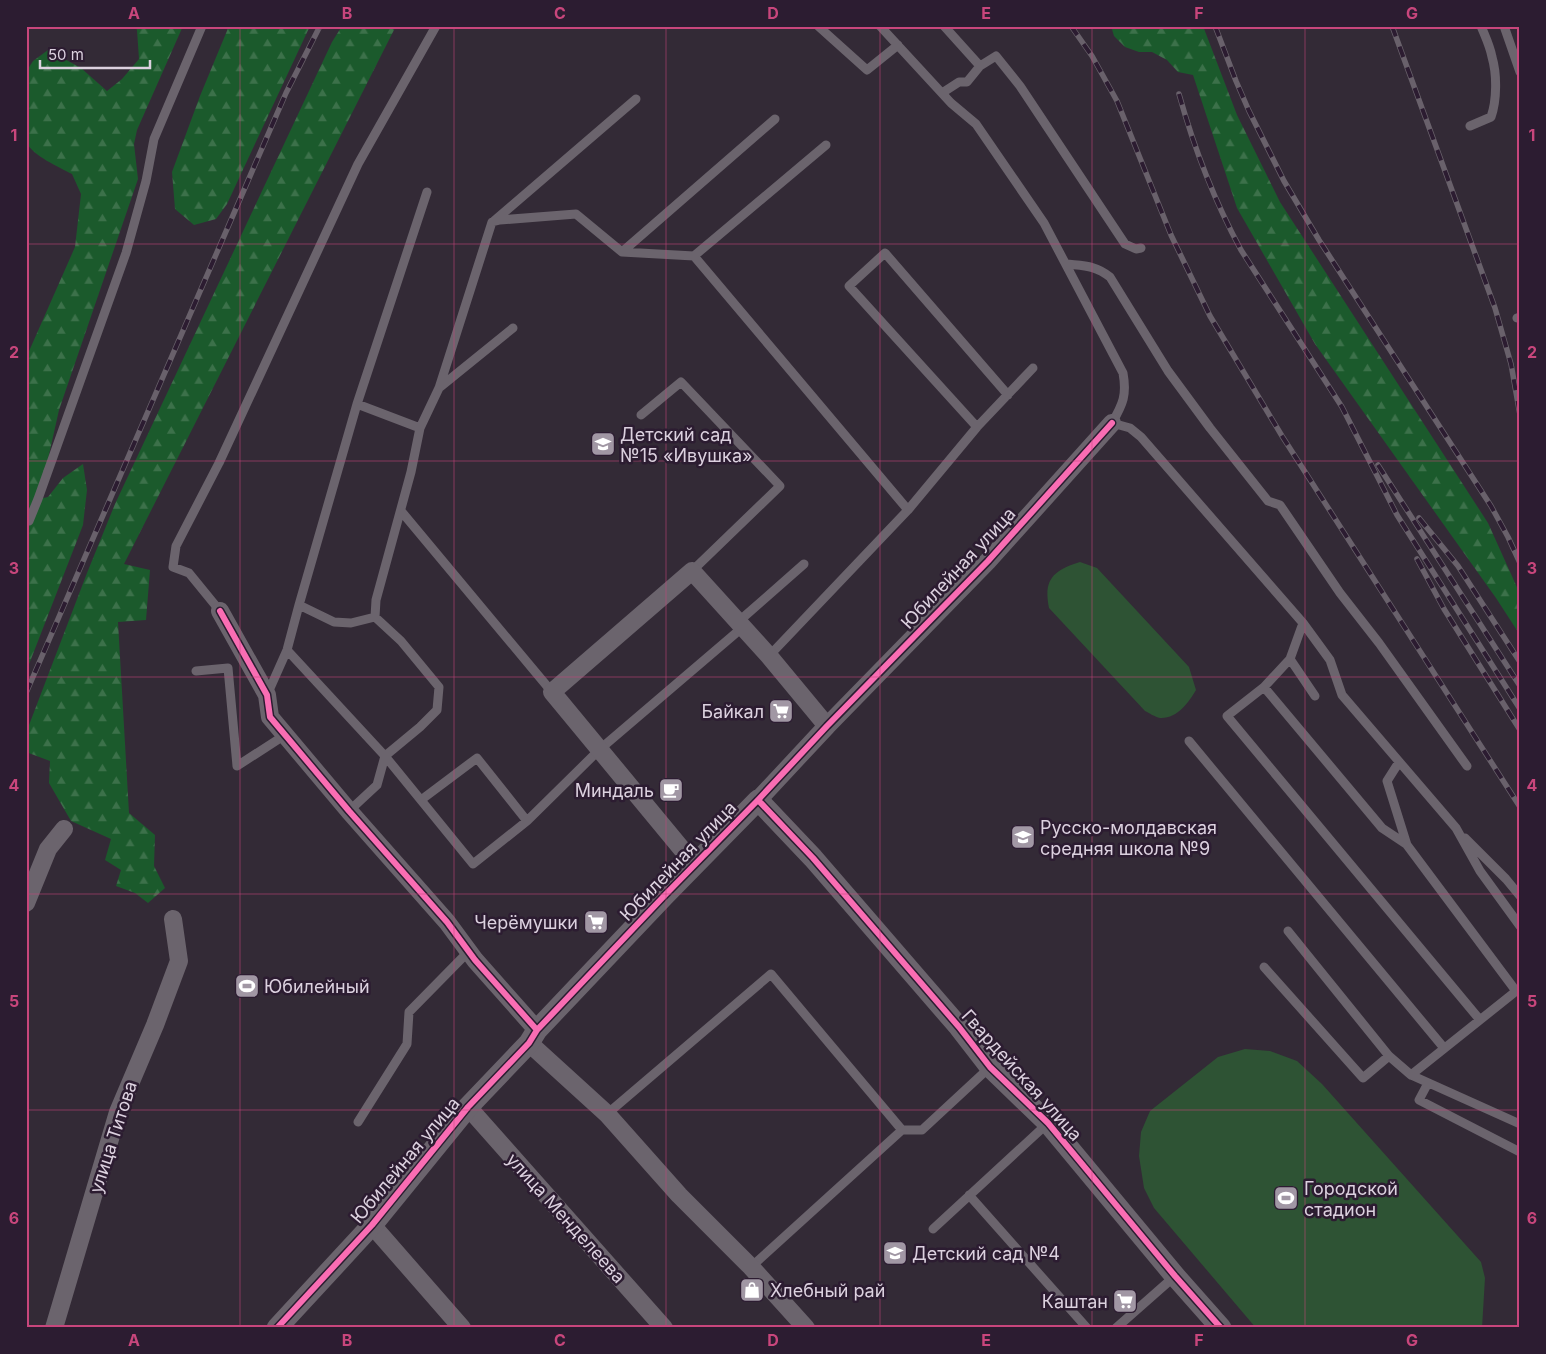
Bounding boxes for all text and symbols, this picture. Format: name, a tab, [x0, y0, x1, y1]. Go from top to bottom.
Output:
text: A	[128, 3, 140, 23]
text: B	[342, 3, 352, 23]
text: C	[554, 3, 566, 23]
text: D	[767, 3, 779, 23]
text: E	[981, 3, 991, 23]
text: F	[1194, 3, 1204, 23]
text: G	[1406, 3, 1418, 23]
scale bar	[40, 38, 150, 70]
text: 50 m	[48, 45, 84, 64]
text: 1	[11, 125, 17, 145]
text: 1	[1529, 125, 1535, 145]
text: 2	[9, 342, 19, 362]
text: 2	[1527, 342, 1537, 362]
place label: Детский сад №15 «Ивушка»	[620, 424, 752, 466]
school or university icon: Детский сад №15 «Ивушка»	[590, 431, 616, 457]
street label: Юбилейная улица	[896, 503, 1020, 633]
text: 3	[9, 558, 19, 578]
text: 3	[1527, 558, 1537, 578]
supermarket icon: Байкал	[768, 698, 794, 724]
place label: Байкал	[701, 701, 764, 722]
text: 4	[9, 775, 20, 795]
text: 4	[1527, 775, 1538, 795]
cafe icon: Миндаль	[658, 777, 684, 803]
place label: Миндаль	[575, 780, 654, 801]
street label: Юбилейная улица	[616, 797, 740, 925]
place label: Русско-молдавская средняя школа №9	[1040, 817, 1217, 859]
school or university icon: Русско-молдавская средняя школа №9	[1010, 824, 1036, 850]
supermarket icon: Черёмушки	[583, 909, 609, 935]
place label: Черёмушки	[474, 912, 578, 933]
sports icon: Юбилейный	[234, 973, 260, 999]
place label: Юбилейный	[264, 976, 370, 997]
text: 5	[9, 991, 19, 1011]
text: 5	[1527, 991, 1537, 1011]
street label: Гвардейская улица	[957, 1005, 1087, 1145]
street label: улица Титова	[85, 1078, 141, 1196]
street label: Юбилейная улица	[346, 1093, 464, 1227]
street label: улица Менделеева	[502, 1149, 630, 1287]
place label: Городской стадион	[1304, 1178, 1398, 1220]
sports icon: Городской стадион	[1273, 1185, 1299, 1211]
text: 6	[9, 1208, 19, 1228]
text: 6	[1527, 1208, 1537, 1228]
school or university icon: Детский сад №4	[882, 1240, 908, 1266]
place label: Детский сад №4	[912, 1243, 1060, 1264]
shop icon: Хлебный рай	[739, 1277, 765, 1303]
place label: Хлебный рай	[770, 1280, 885, 1301]
supermarket icon: Каштан	[1112, 1288, 1138, 1314]
place label: Каштан	[1042, 1291, 1108, 1312]
text: A	[128, 1330, 140, 1350]
text: B	[342, 1330, 352, 1350]
text: C	[554, 1330, 566, 1350]
text: D	[767, 1330, 779, 1350]
text: E	[981, 1330, 991, 1350]
text: F	[1194, 1330, 1204, 1350]
text: G	[1406, 1330, 1418, 1350]

